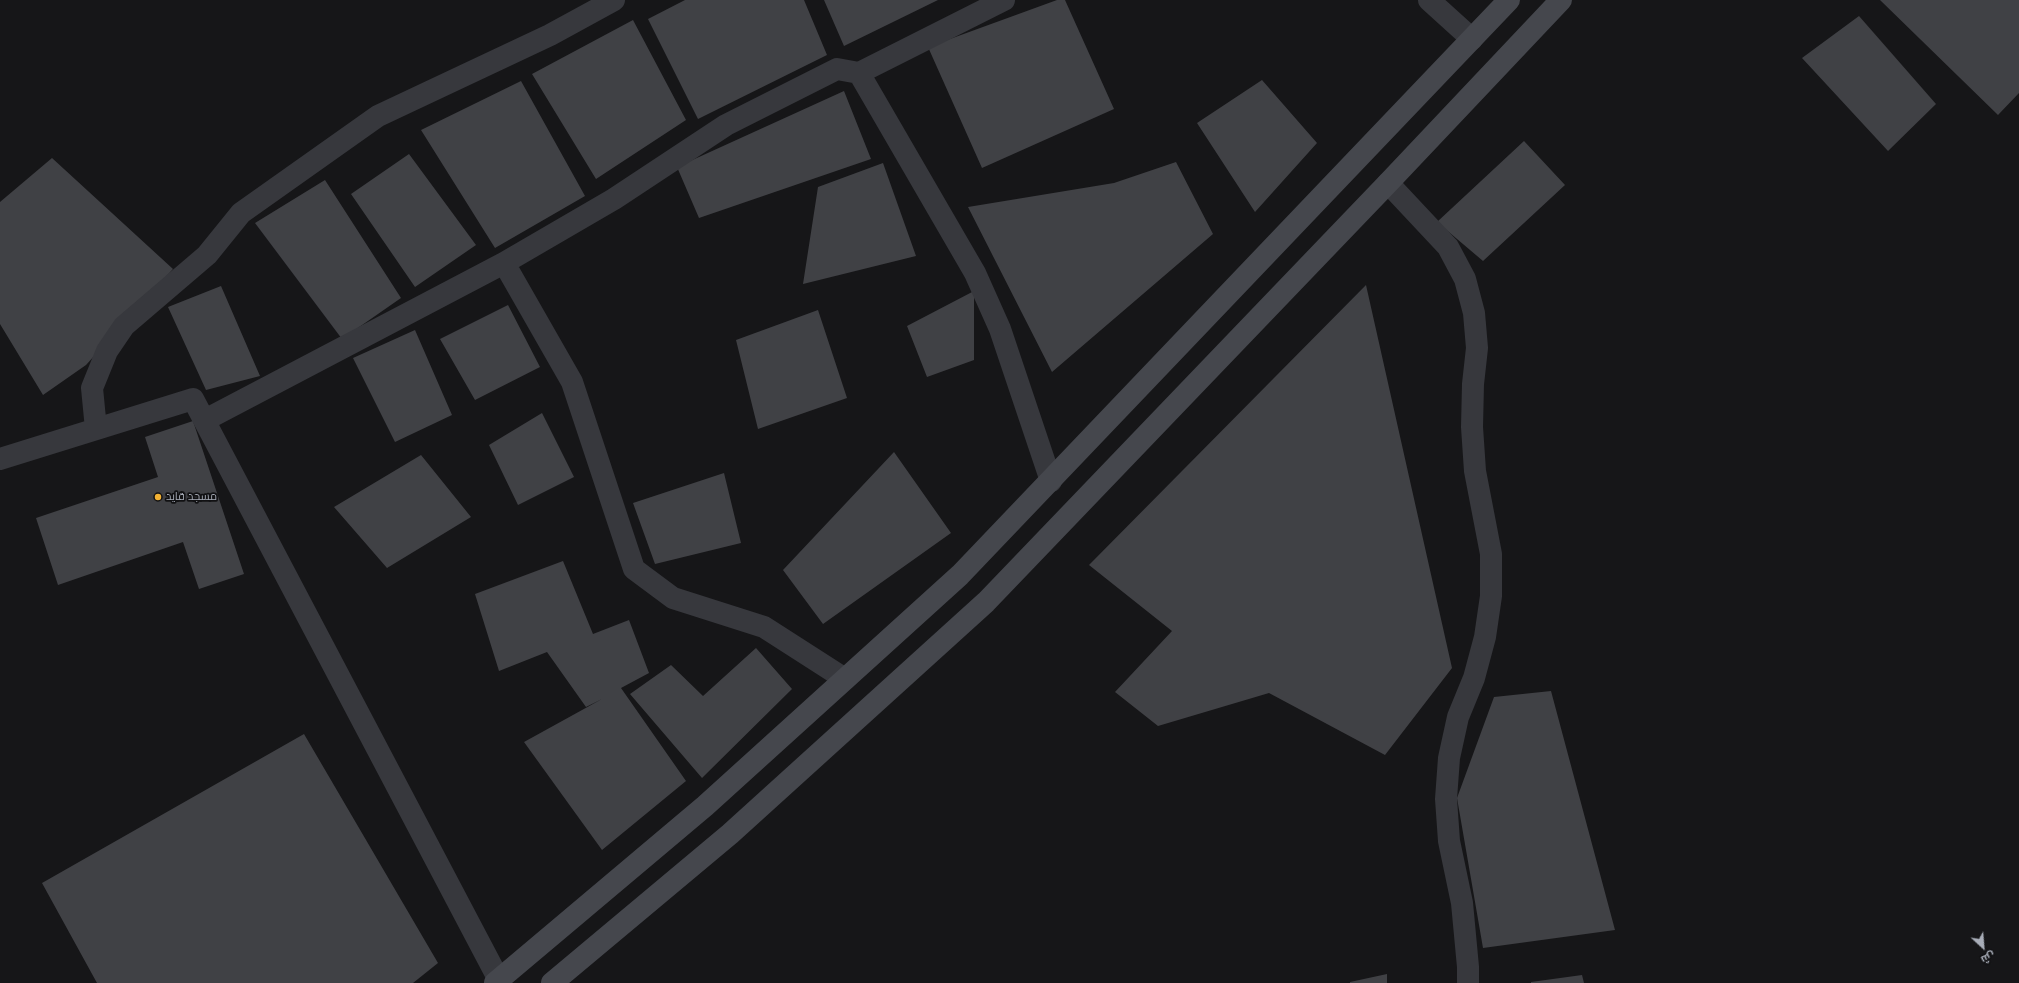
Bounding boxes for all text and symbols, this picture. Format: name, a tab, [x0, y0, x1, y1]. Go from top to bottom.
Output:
place label: مسجد قايد	[166, 490, 217, 504]
marker: مسجد قايد	[153, 492, 163, 502]
north arrow	[1963, 927, 2003, 967]
text: ش	[1978, 947, 1998, 968]

